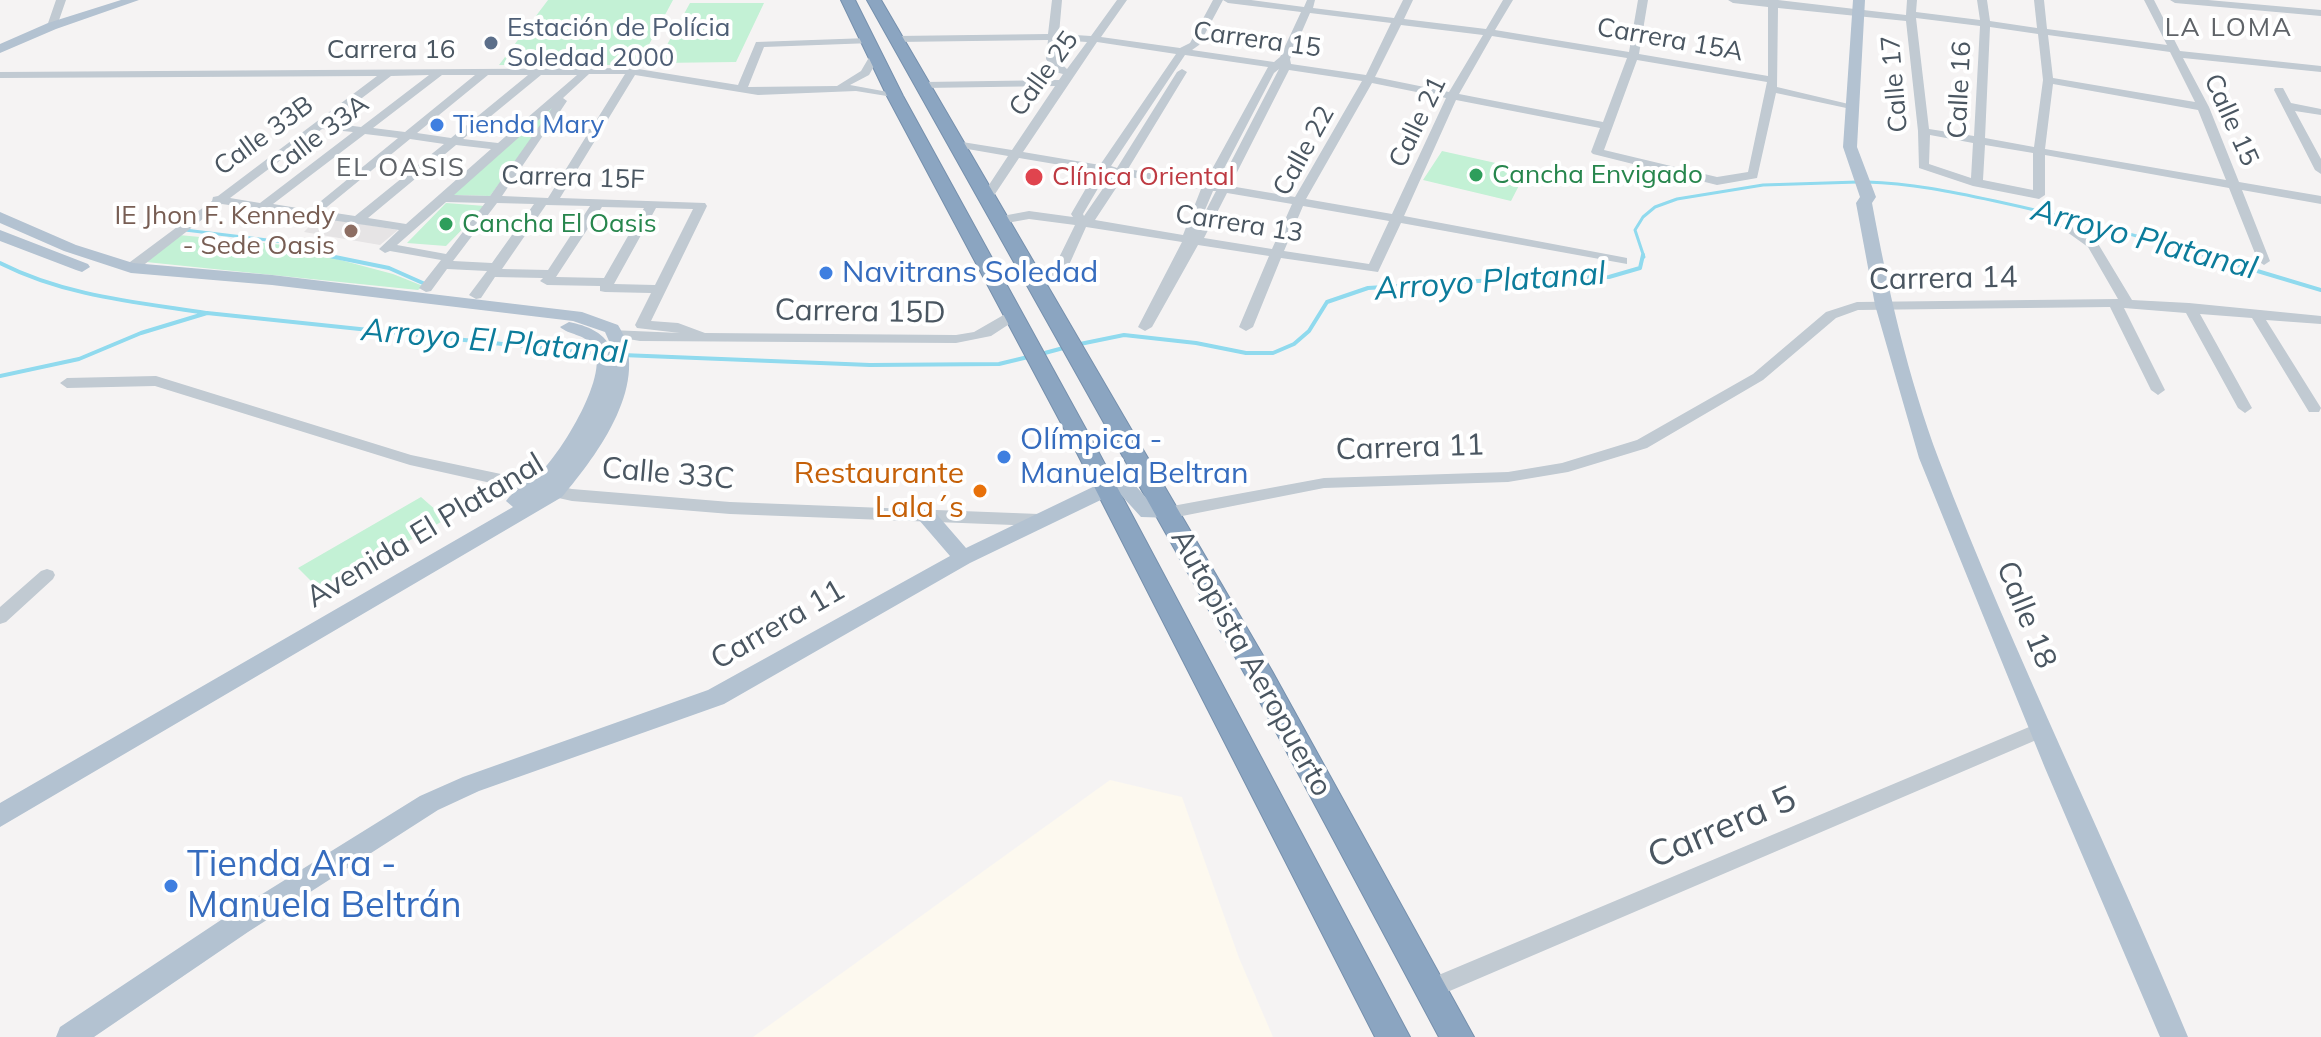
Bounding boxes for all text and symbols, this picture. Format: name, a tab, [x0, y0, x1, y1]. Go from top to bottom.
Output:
place label: Estación de Polícia Soledad 2000	[507, 12, 730, 74]
street label: Carrera 15A	[1595, 12, 1745, 68]
district label: LA LOMA	[2165, 12, 2293, 44]
street label: Carrera 15	[1191, 16, 1323, 64]
street label: Calle 25	[1003, 25, 1085, 123]
street label: Carrera 16	[327, 34, 455, 66]
marker: Estación de Polícia Soledad 2000	[482, 34, 500, 52]
street label: Calle 17	[1875, 34, 1915, 134]
street label: Calle 16	[1942, 41, 1978, 139]
street label: Calle 15	[2197, 69, 2265, 171]
street label: Calle 21	[1383, 71, 1453, 173]
street label: Calle 33A	[263, 88, 375, 184]
street label: Calle 33B	[208, 90, 320, 182]
street label: Calle 22	[1267, 101, 1341, 201]
place label: Tienda Mary	[453, 109, 604, 141]
marker: Tienda Mary	[428, 116, 446, 134]
district label: EL OASIS	[336, 152, 466, 184]
place label: Cancha Envigado	[1492, 159, 1703, 191]
street label: Carrera 15F	[501, 160, 645, 196]
place label: Clínica Oriental	[1052, 161, 1235, 193]
marker: Clínica Oriental	[1023, 166, 1045, 188]
marker: Cancha Envigado	[1467, 166, 1485, 184]
water label: Arroyo Platanal	[2027, 191, 2261, 289]
street label: Carrera 13	[1173, 199, 1305, 249]
place label: IE Jhon F. Kennedy - Sede Oasis	[115, 200, 335, 262]
place label: Cancha El Oasis	[462, 208, 657, 240]
marker: Cancha El Oasis	[437, 215, 455, 233]
marker: IE Jhon F. Kennedy - Sede Oasis	[342, 222, 360, 240]
place label: Navitrans Soledad	[842, 255, 1098, 291]
water label: Arroyo Platanal	[1373, 255, 1607, 309]
street label: Carrera 14	[1868, 260, 2018, 298]
marker: Navitrans Soledad	[817, 264, 835, 282]
street label: Carrera 15D	[774, 293, 946, 331]
water label: Arroyo El Platanal	[360, 311, 628, 373]
place label: Olímpica - Manuela Beltran	[1020, 422, 1249, 492]
street label: Carrera 11	[1335, 427, 1485, 469]
street label: Avenida El Platanal	[300, 446, 550, 616]
marker: Olímpica - Manuela Beltran	[995, 448, 1013, 466]
street label: Calle 33C	[600, 450, 736, 498]
place label: Restaurante Lala´s	[794, 456, 964, 526]
marker: Restaurante Lala´s	[971, 482, 989, 500]
street label: Autopista Aeropuerto	[1163, 523, 1339, 803]
street label: Calle 18	[1988, 556, 2064, 674]
street label: Carrera 11	[705, 572, 851, 678]
street label: Carrera 5	[1641, 778, 1803, 878]
place label: Tienda Ara - Manuela Beltrán	[187, 843, 461, 928]
marker: Tienda Ara - Manuela Beltrán	[162, 877, 180, 895]

